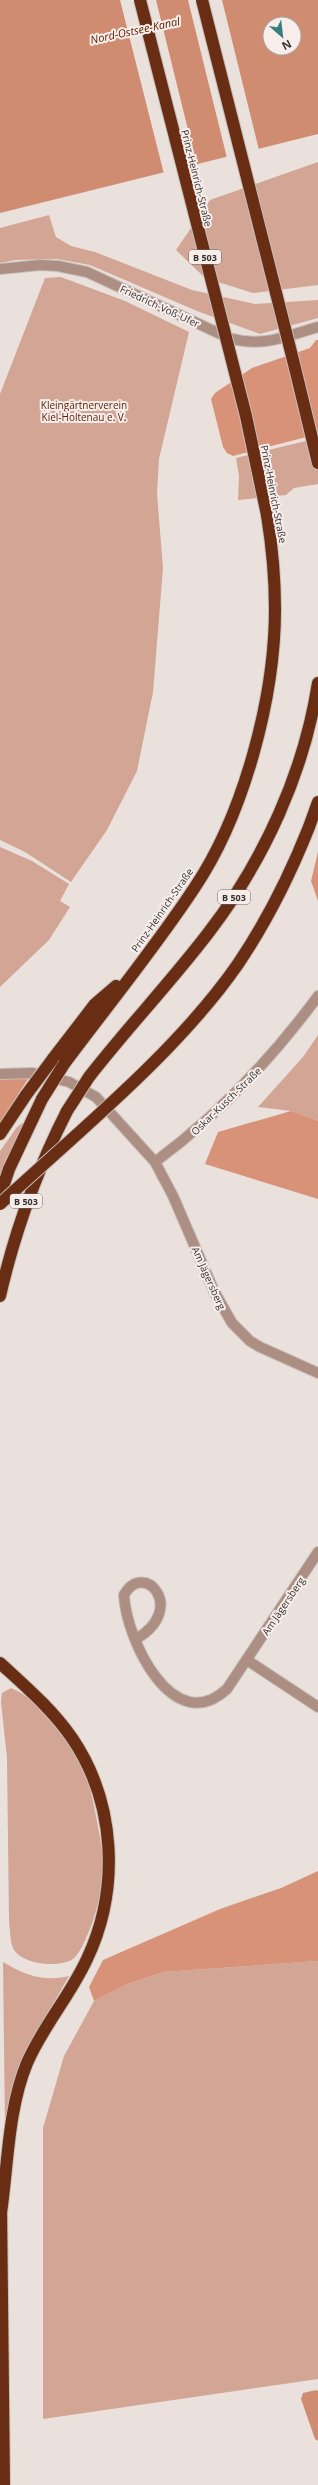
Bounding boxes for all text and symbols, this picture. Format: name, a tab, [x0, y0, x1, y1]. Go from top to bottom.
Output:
water label: Nord-Ostsee-Kanal	[89, 13, 181, 47]
north arrow	[262, 16, 302, 56]
text: N	[279, 37, 294, 54]
street label: Prinz-Heinrich-Straße	[178, 128, 216, 228]
road number: B 503	[189, 250, 221, 264]
street label: Friedrich-Voß-Ufer	[118, 281, 202, 331]
park label: Kleingärtnerverein Kiel-Holtenau e. V.	[41, 398, 127, 424]
street label: Prinz-Heinrich-Straße	[258, 444, 290, 545]
street label: Prinz-Heinrich-Straße	[128, 865, 197, 955]
road number: B 503	[218, 890, 250, 904]
street label: Oskar-Kusch-Straße	[188, 1064, 264, 1138]
road number: B 503	[10, 1194, 42, 1208]
street label: Am Jägersberg	[189, 1244, 229, 1312]
street label: Am Jägersberg	[258, 1574, 308, 1638]

